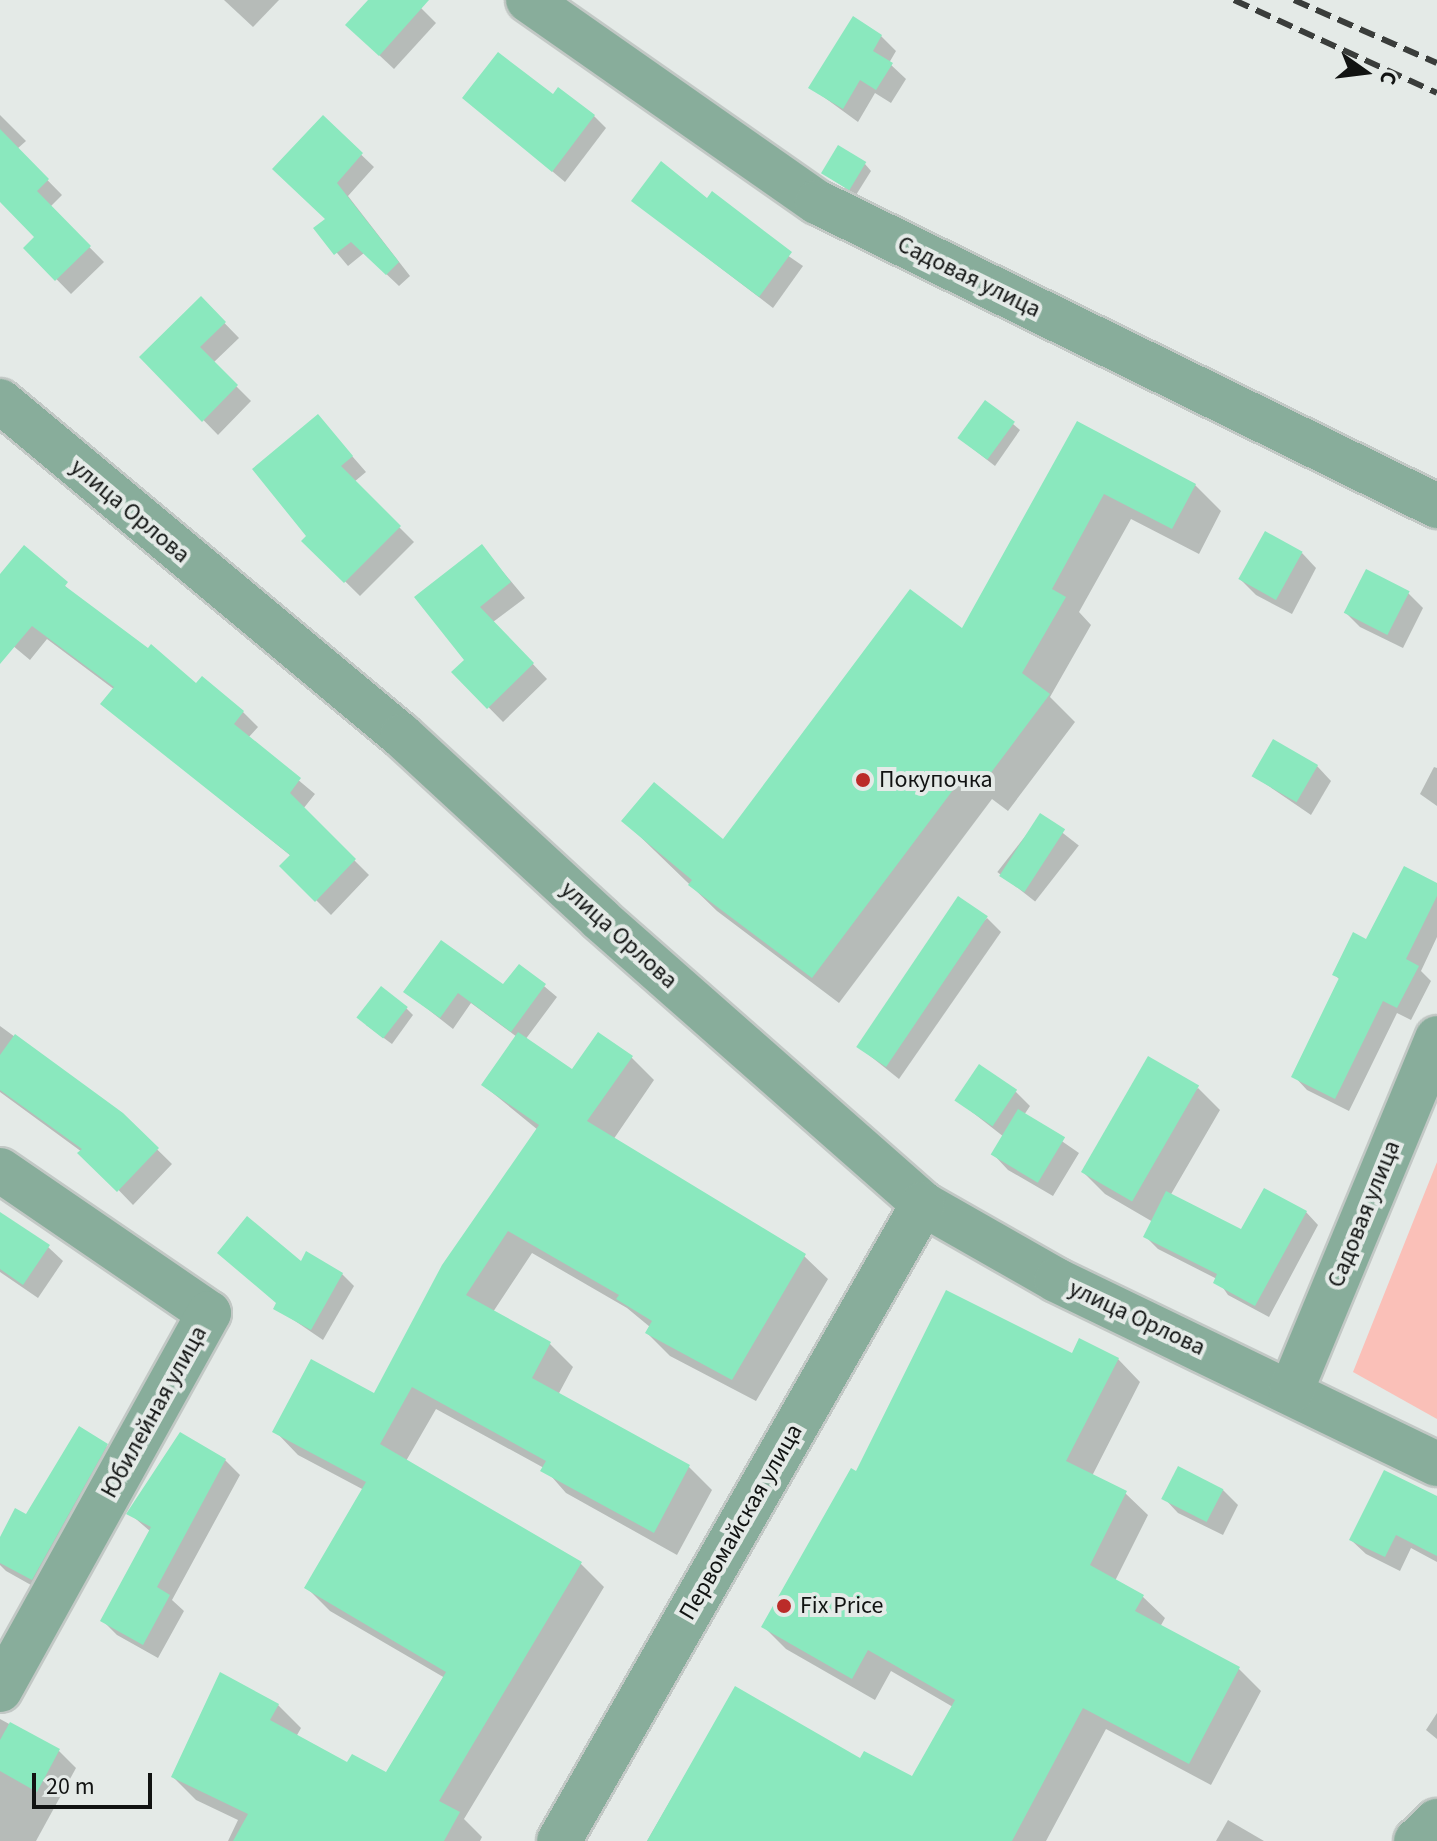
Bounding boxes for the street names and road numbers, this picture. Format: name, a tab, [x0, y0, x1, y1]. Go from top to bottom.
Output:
street label: Садовая улица	[893, 230, 1045, 324]
street label: улица Орлова	[64, 453, 196, 569]
street label: улица Орлова	[555, 875, 683, 995]
street label: Садовая улица	[1321, 1136, 1407, 1292]
street label: улица Орлова	[1064, 1274, 1210, 1362]
street label: Юбилейная улица	[95, 1321, 213, 1503]
street label: Первомайская улица	[673, 1419, 809, 1625]

